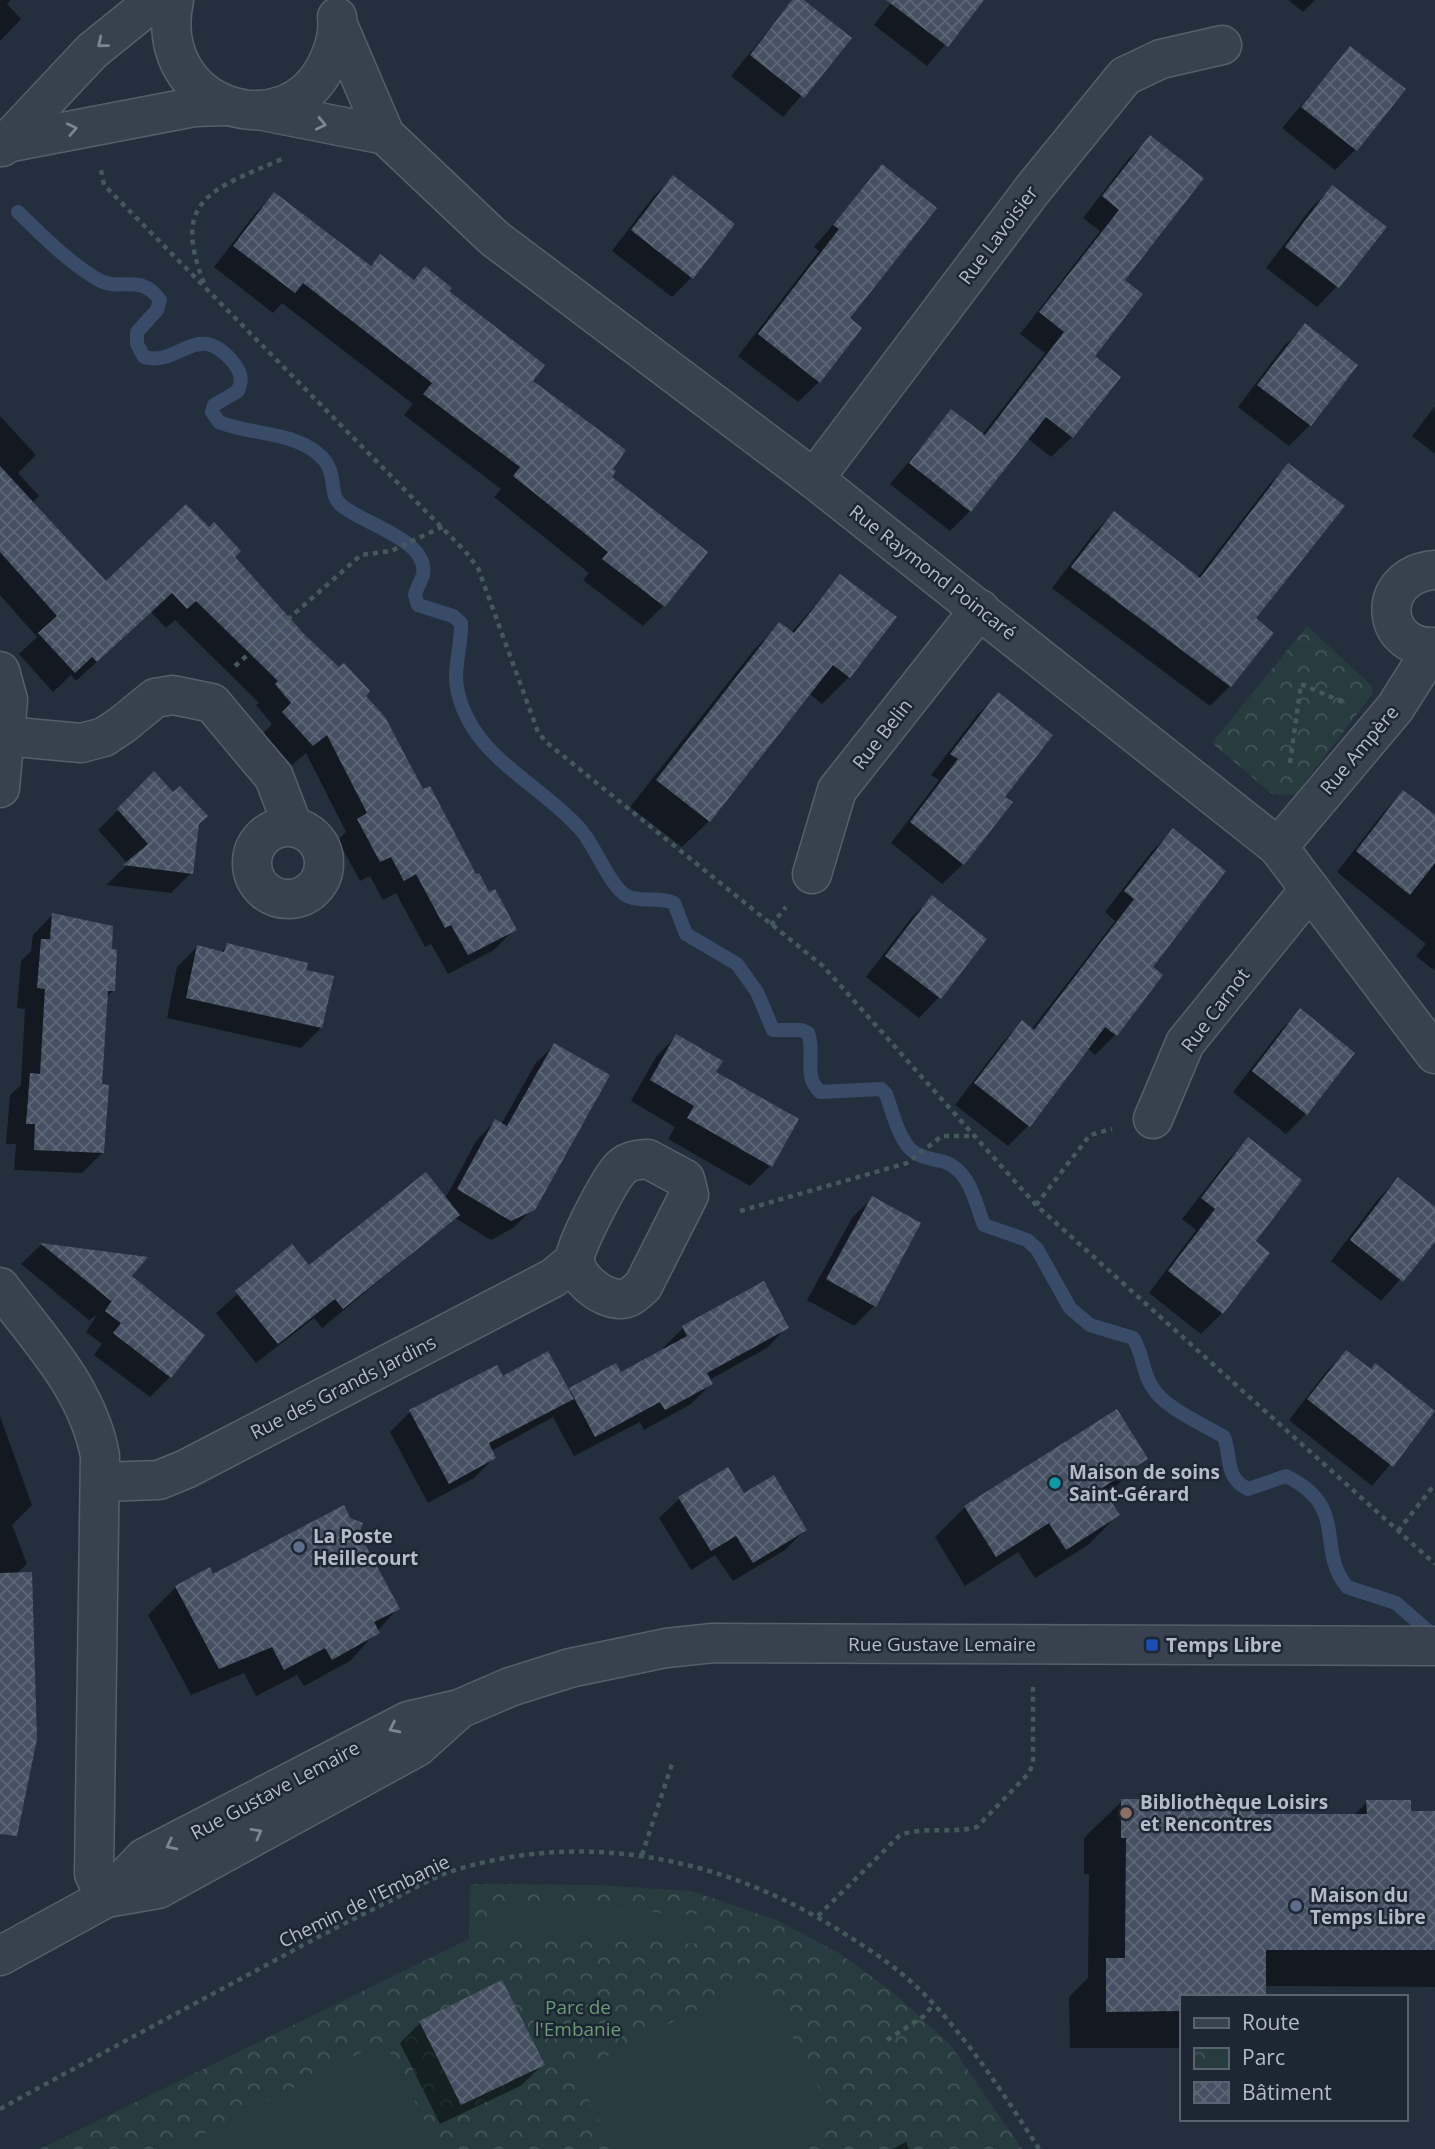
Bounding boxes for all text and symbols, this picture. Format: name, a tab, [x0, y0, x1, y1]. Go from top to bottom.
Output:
one-way arrow	[98, 35, 111, 47]
one-way arrow	[315, 116, 327, 130]
one-way arrow	[66, 122, 78, 137]
street label: Rue Lavoisier	[952, 180, 1044, 290]
street label: Rue Raymond Poincaré	[844, 499, 1022, 645]
street label: Rue Belin	[846, 693, 918, 775]
street label: Rue Ampère	[1314, 700, 1404, 800]
street label: Rue Carnot	[1175, 962, 1255, 1057]
street label: Rue des Grands Jardins	[246, 1329, 440, 1445]
place label: Maison de soins Saint-Gérard	[1069, 1459, 1220, 1507]
marker: Maison de soins Saint-Gérard	[1047, 1475, 1063, 1491]
place label: La Poste Heillecourt	[313, 1523, 418, 1571]
marker: La Poste Heillecourt	[291, 1539, 307, 1555]
street label: Rue Gustave Lemaire	[848, 1631, 1036, 1657]
place label: Temps Libre	[1166, 1632, 1282, 1658]
marker: Temps Libre	[1144, 1637, 1160, 1653]
one-way arrow	[389, 1719, 401, 1733]
street label: Rue Gustave Lemaire	[186, 1734, 364, 1846]
place label: Bibliothèque Loisirs et Rencontres	[1140, 1789, 1328, 1837]
marker: Bibliothèque Loisirs et Rencontres	[1118, 1805, 1134, 1821]
one-way arrow	[250, 1828, 262, 1841]
one-way arrow	[165, 1836, 178, 1850]
street label: Chemin de l'Embanie	[274, 1848, 454, 1954]
place label: Maison du Temps Libre	[1310, 1882, 1426, 1930]
marker: Maison du Temps Libre	[1288, 1898, 1304, 1914]
park label: Parc de l'Embanie	[535, 1994, 621, 2042]
legend	[1180, 1995, 1407, 2121]
text: Route	[1242, 2008, 1300, 2036]
text: Parc	[1242, 2043, 1285, 2071]
text: Bâtiment	[1242, 2078, 1332, 2106]

